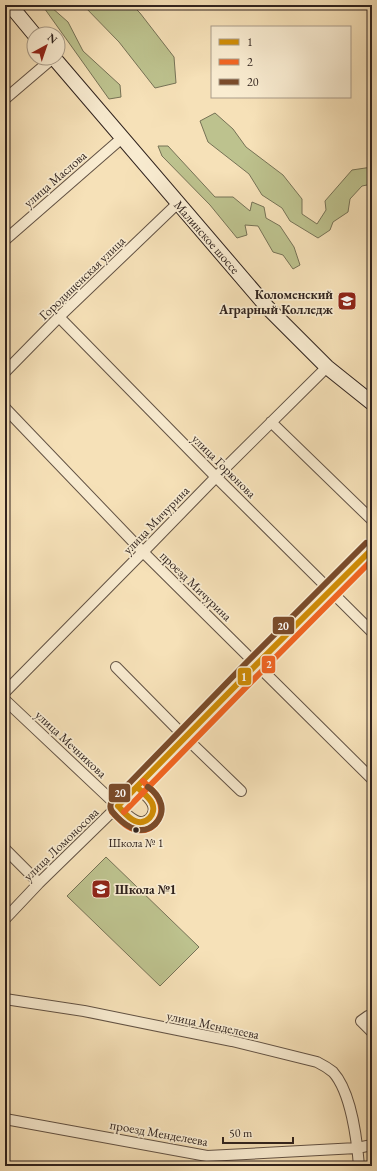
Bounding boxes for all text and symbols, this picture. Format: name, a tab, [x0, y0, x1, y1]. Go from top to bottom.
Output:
north arrow	[26, 26, 66, 66]
legend	[211, 26, 351, 98]
text: N	[45, 30, 60, 47]
text: 1	[247, 34, 253, 50]
text: 2	[247, 54, 253, 70]
text: 20	[247, 74, 259, 90]
street label: улица Маслова	[20, 146, 91, 211]
street label: Малинское шоссе	[170, 197, 244, 277]
street label: Городищенская улица	[35, 232, 129, 324]
place label: Коломенский Аграрный Колледж	[218, 286, 334, 318]
school or university icon: Коломенский Аграрный Колледж	[336, 290, 358, 312]
street label: улица Горюнова	[188, 430, 260, 502]
street label: улица Мичурина	[119, 482, 193, 558]
street label: проезд Мичурина	[156, 547, 236, 625]
line badge: 20	[272, 616, 295, 635]
text: 20	[277, 619, 289, 633]
line badge: 2	[261, 655, 276, 674]
text: 2	[266, 657, 272, 671]
line badge: 1	[237, 667, 252, 686]
text: 1	[241, 670, 247, 684]
street label: улица Мечникова	[32, 706, 111, 782]
line badge: 20	[108, 783, 131, 803]
text: 20	[114, 786, 126, 800]
street label: улица Ломоносова	[20, 803, 103, 884]
marker: Школа № 1	[131, 825, 141, 835]
place label: Школа № 1	[108, 835, 164, 851]
school or university icon: Школа №1	[90, 878, 112, 900]
place label: Школа №1	[115, 881, 176, 898]
street label: улица Менделеева	[165, 1007, 262, 1043]
street label: проезд Менделеева	[109, 1116, 210, 1150]
scale bar	[223, 1119, 293, 1145]
text: 50 m	[229, 1125, 253, 1141]

